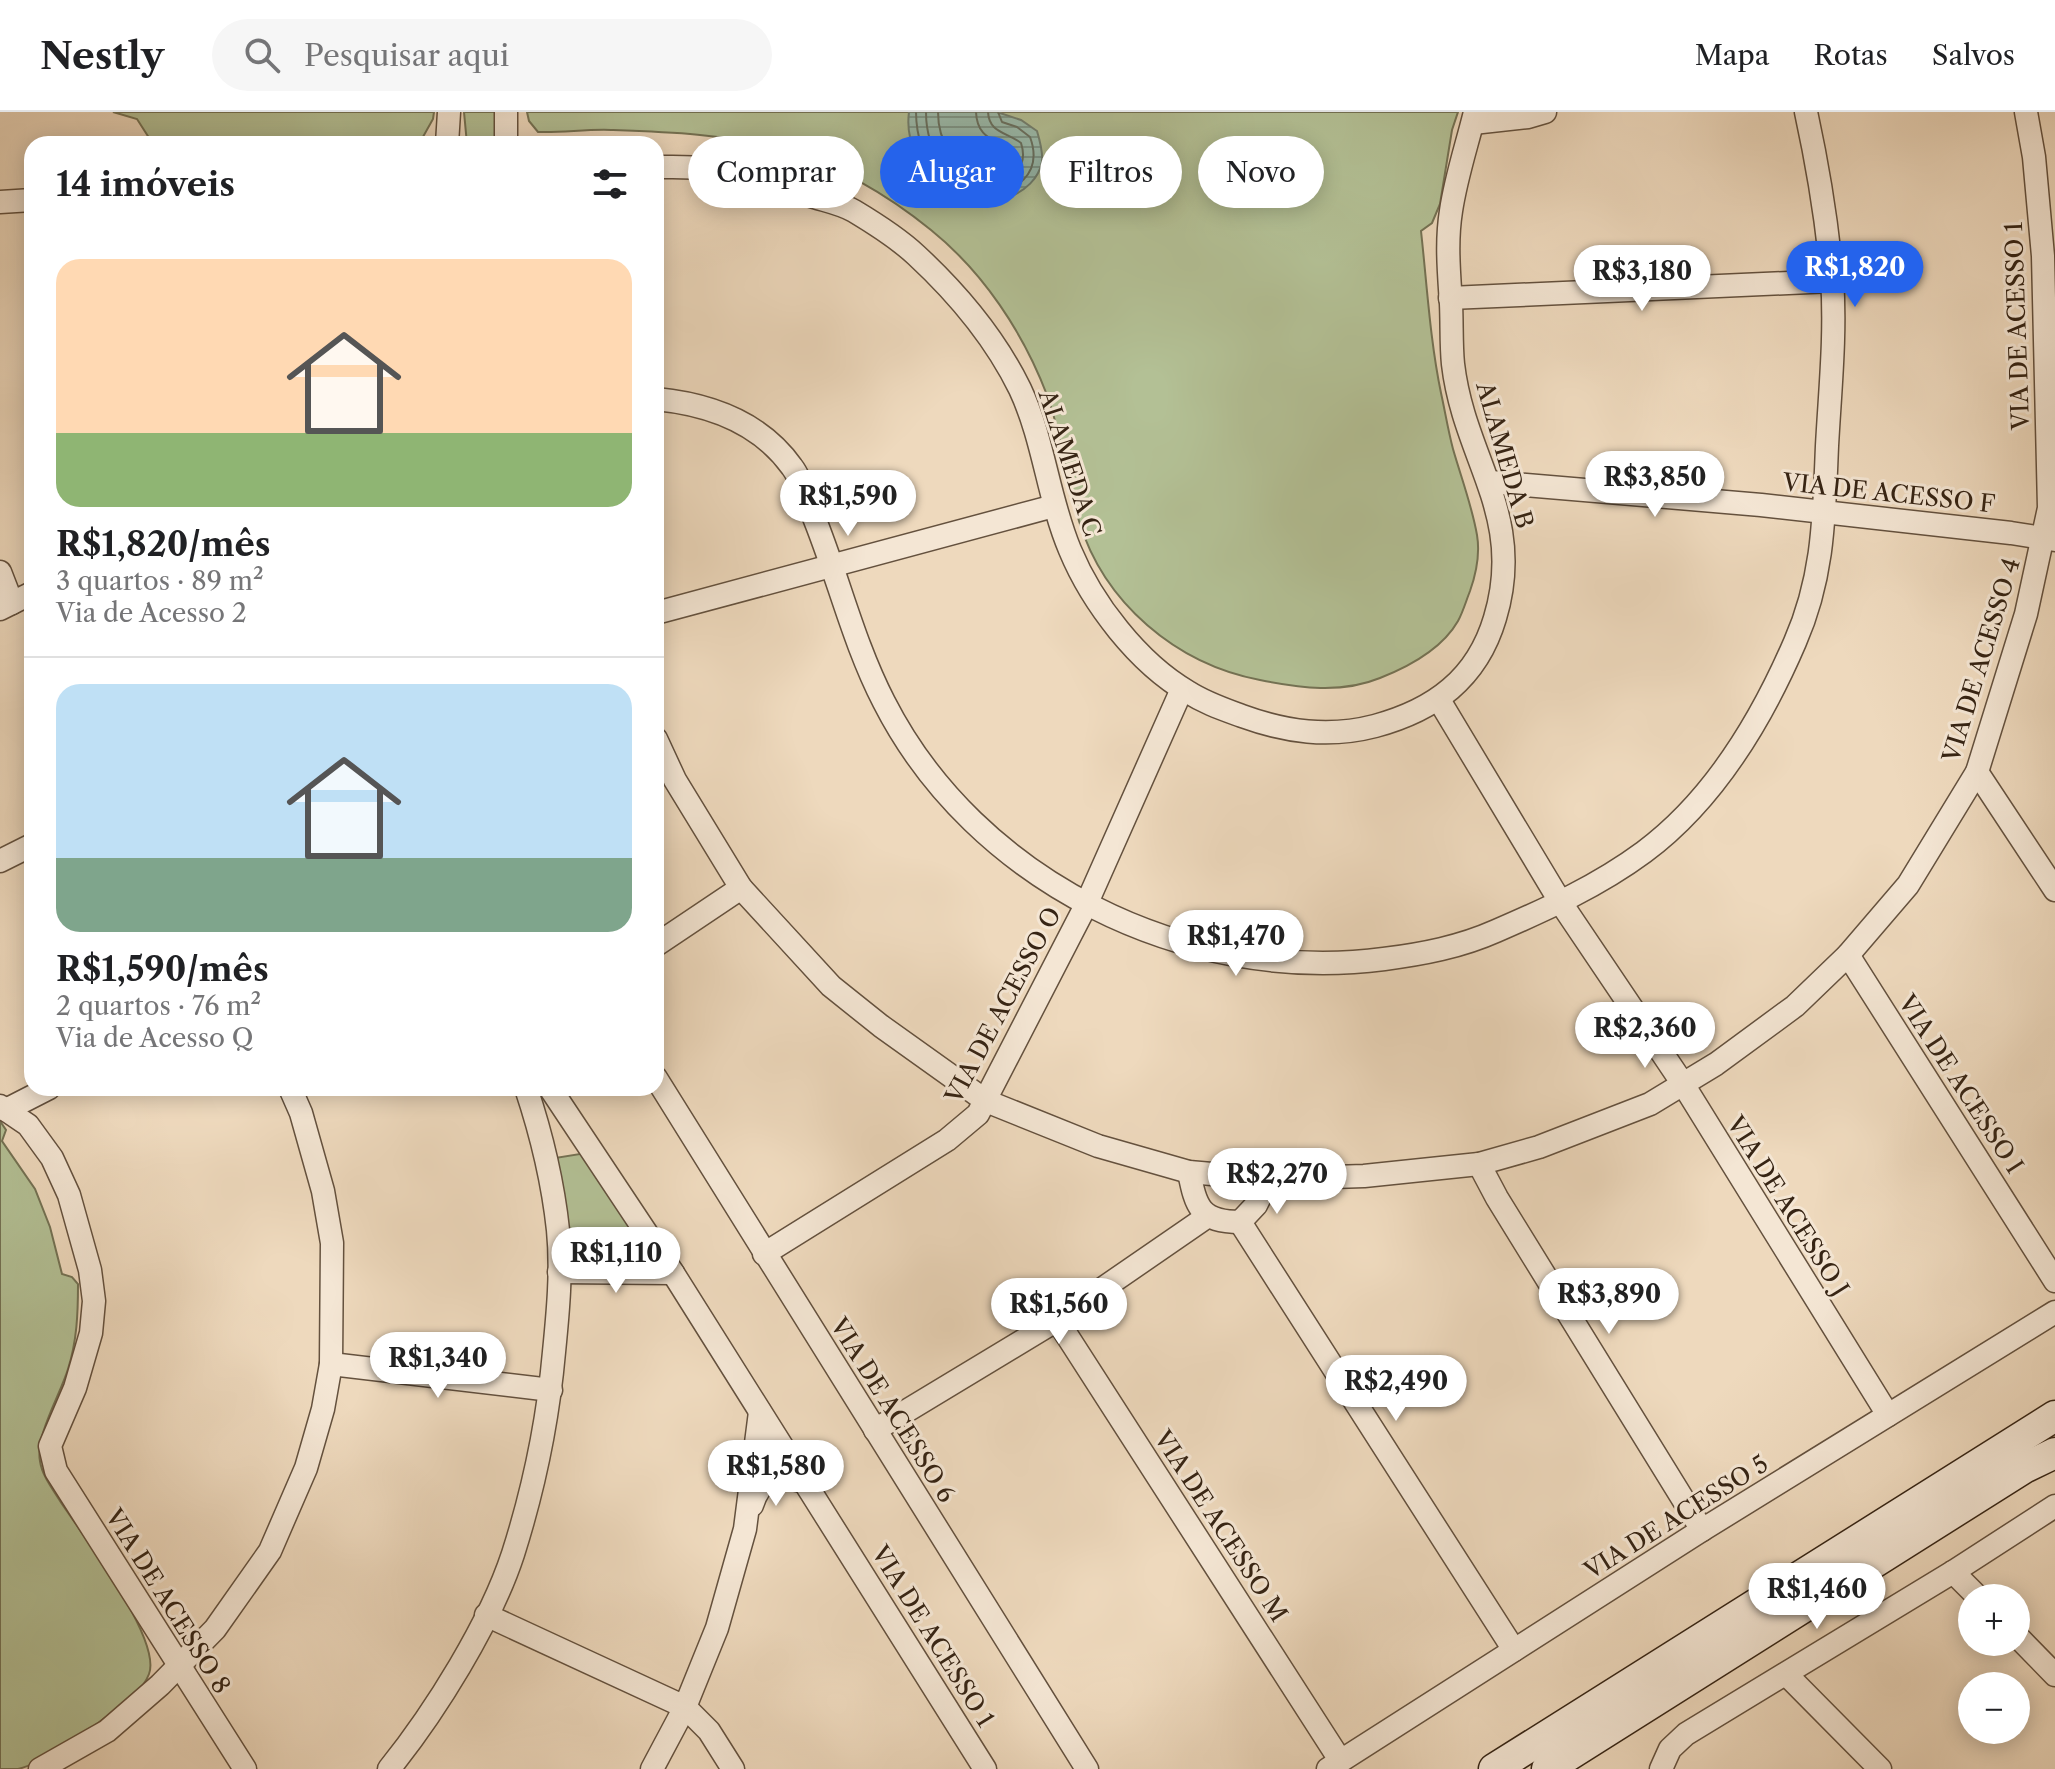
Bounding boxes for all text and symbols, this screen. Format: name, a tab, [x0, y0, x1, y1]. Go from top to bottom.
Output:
search box	[212, 19, 772, 91]
text: Nestly	[40, 32, 164, 79]
icon: search	[240, 33, 284, 77]
text: Pesquisar aqui	[304, 37, 509, 74]
text: Mapa	[1695, 38, 1770, 72]
text: Rotas	[1814, 38, 1888, 72]
text: Salvos	[1932, 38, 2015, 72]
chip: Comprar	[688, 136, 864, 208]
chip: Alugar	[880, 136, 1024, 208]
chip: Filtros	[1040, 136, 1182, 208]
chip: Novo	[1198, 136, 1324, 208]
icon: filters	[588, 162, 632, 206]
text: 14 imóveis	[56, 163, 235, 205]
street label: VIA DE ACESSO 1	[1999, 222, 2035, 431]
pin: R$1,820	[1781, 241, 1929, 309]
pin: R$3,180	[1568, 245, 1716, 313]
text: R$1,820	[1804, 251, 1906, 283]
text: R$3,180	[1592, 255, 1692, 287]
icon: home	[272, 311, 416, 455]
street label: ALAMEDA B	[1470, 378, 1540, 531]
street label: ALAMEDA C	[1032, 385, 1107, 540]
pin: R$3,850	[1581, 451, 1729, 519]
text: R$3,850	[1603, 461, 1707, 493]
street label: VIA DE ACESSO F	[1780, 467, 1997, 519]
pin: R$1,590	[774, 470, 922, 538]
text: R$1,590	[798, 480, 898, 512]
text: R$1,820/mês	[56, 523, 271, 565]
street label: VIA DE ACESSO 4	[1936, 554, 2026, 767]
text: 3 quartos · 89 m²	[56, 565, 264, 597]
text: Via de Acesso 2	[56, 597, 247, 629]
icon: home	[272, 736, 416, 880]
street label: VIA DE ACESSO O	[939, 902, 1067, 1109]
pin: R$1,470	[1162, 910, 1310, 978]
text: R$1,470	[1187, 920, 1285, 952]
text: R$1,590/mês	[56, 948, 269, 990]
street label: VIA DE ACESSO I	[1892, 988, 2030, 1179]
text: 2 quartos · 76 m²	[56, 990, 261, 1022]
pin: R$2,360	[1571, 1002, 1719, 1070]
text: R$2,360	[1593, 1012, 1697, 1044]
text: Via de Acesso Q	[56, 1022, 253, 1054]
street label: VIA DE ACESSO J	[1720, 1110, 1855, 1301]
pin: R$2,270	[1203, 1148, 1351, 1216]
text: R$2,270	[1226, 1158, 1328, 1190]
pin: R$1,110	[542, 1227, 690, 1295]
text: R$1,110	[569, 1237, 663, 1269]
pin: R$3,890	[1535, 1268, 1683, 1336]
pin: R$1,560	[985, 1278, 1133, 1346]
text: R$3,890	[1557, 1278, 1661, 1310]
text: R$1,560	[1009, 1288, 1109, 1320]
street label: VIA DE ACESSO 6	[824, 1312, 961, 1508]
pin: R$1,340	[364, 1332, 512, 1400]
text: R$1,340	[388, 1342, 488, 1374]
pin: R$2,490	[1322, 1355, 1470, 1423]
text: R$2,490	[1344, 1365, 1448, 1397]
street label: VIA DE ACESSO M	[1148, 1424, 1294, 1627]
pin: R$1,580	[702, 1440, 850, 1508]
street label: VIA DE ACESSO 5	[1578, 1449, 1773, 1586]
text: R$1,580	[726, 1450, 826, 1482]
street label: VIA DE ACESSO 8	[99, 1502, 237, 1699]
street label: VIA DE ACESSO 1	[865, 1539, 1000, 1732]
pin: R$1,460	[1743, 1563, 1891, 1631]
text: R$1,460	[1767, 1573, 1867, 1605]
map controls	[1958, 1584, 2030, 1744]
button: +	[1958, 1584, 2030, 1656]
button: −	[1958, 1672, 2030, 1744]

